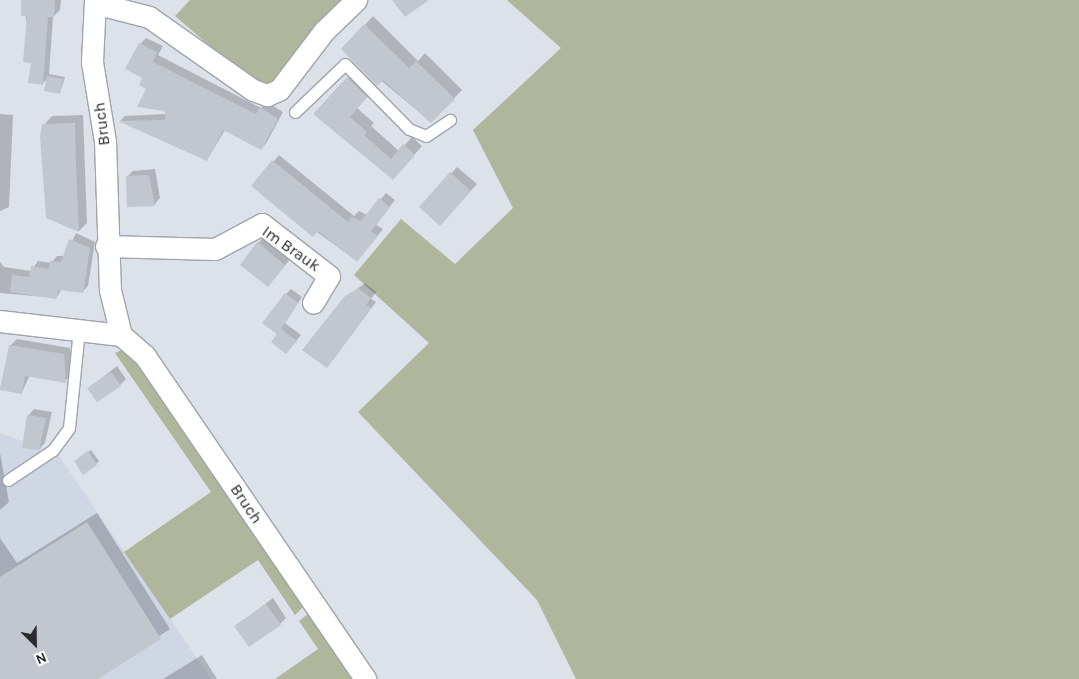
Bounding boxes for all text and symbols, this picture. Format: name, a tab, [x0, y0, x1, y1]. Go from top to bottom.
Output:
street label: Bruch	[90, 101, 114, 147]
street label: Im Brauk	[258, 222, 324, 276]
street label: Bruch	[226, 481, 266, 527]
north arrow	[10, 619, 60, 669]
text: N	[33, 648, 49, 668]

